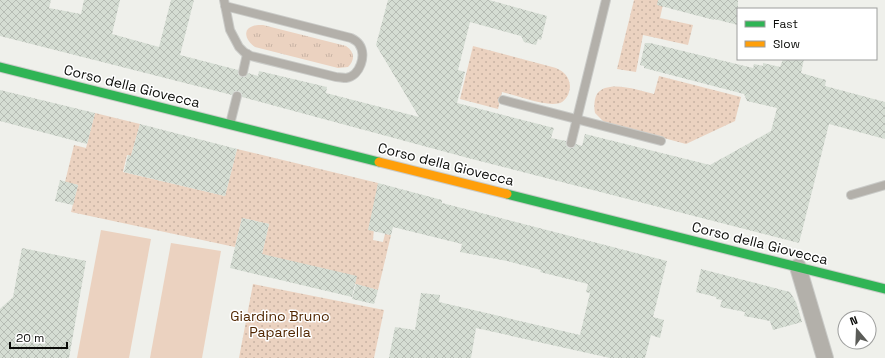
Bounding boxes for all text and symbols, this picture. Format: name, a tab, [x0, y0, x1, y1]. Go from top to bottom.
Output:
legend	[737, 8, 877, 60]
text: Fast	[773, 16, 798, 32]
text: Slow	[773, 36, 800, 52]
street label: Corso della Giovecca	[62, 60, 202, 112]
street label: Corso della Giovecca	[376, 138, 516, 190]
street label: Corso della Giovecca	[690, 217, 830, 269]
park label: Giardino Bruno Paparella	[230, 307, 330, 341]
north arrow	[837, 310, 877, 350]
text: N	[848, 313, 860, 328]
scale bar	[10, 324, 67, 350]
text: 20 m	[16, 330, 44, 346]

